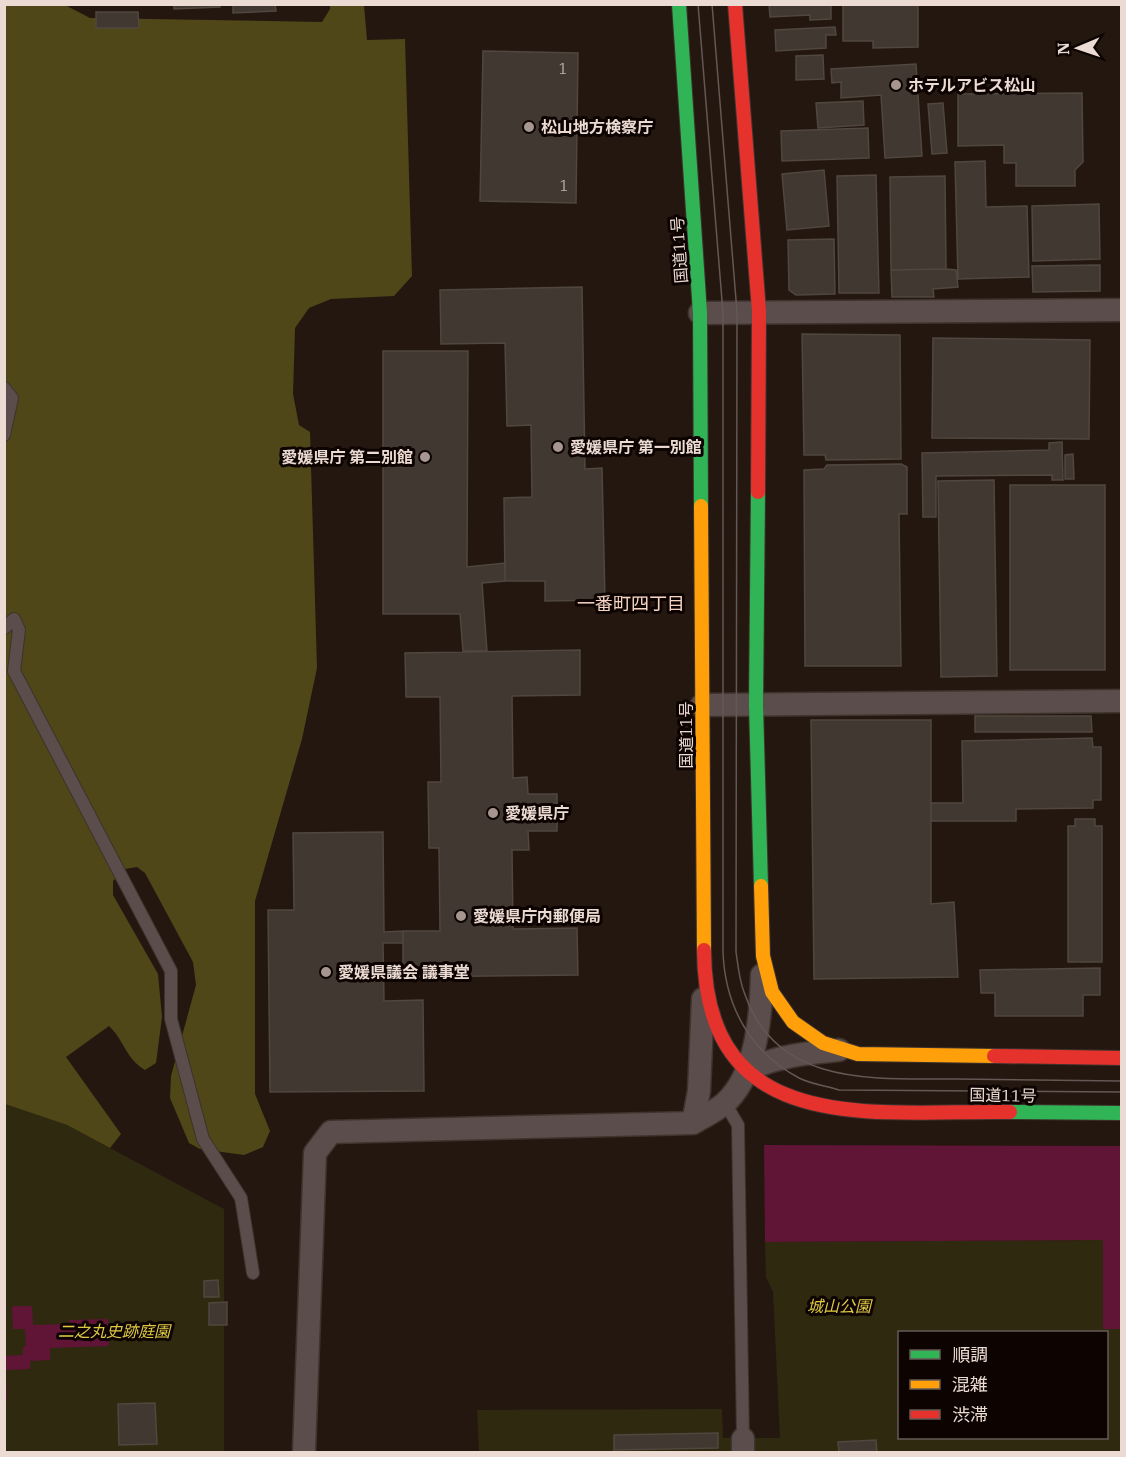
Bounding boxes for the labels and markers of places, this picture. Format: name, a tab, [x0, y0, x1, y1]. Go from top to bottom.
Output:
place label: ホテルアビス松山	[908, 75, 1036, 95]
marker: ホテルアビス松山	[889, 78, 903, 92]
place label: 松山地方検察庁	[541, 117, 653, 137]
marker: 松山地方検察庁	[522, 120, 536, 134]
place label: 愛媛県庁 第一別館	[570, 437, 702, 457]
marker: 愛媛県庁 第一別館	[551, 440, 565, 454]
place label: 愛媛県庁 第二別館	[281, 447, 413, 467]
marker: 愛媛県庁 第二別館	[418, 450, 432, 464]
place label: 愛媛県庁	[505, 803, 569, 823]
marker: 愛媛県庁	[486, 806, 500, 820]
place label: 愛媛県庁内郵便局	[473, 906, 601, 926]
marker: 愛媛県庁内郵便局	[454, 909, 468, 923]
place label: 愛媛県議会 議事堂	[338, 962, 470, 982]
marker: 愛媛県議会 議事堂	[319, 965, 333, 979]

